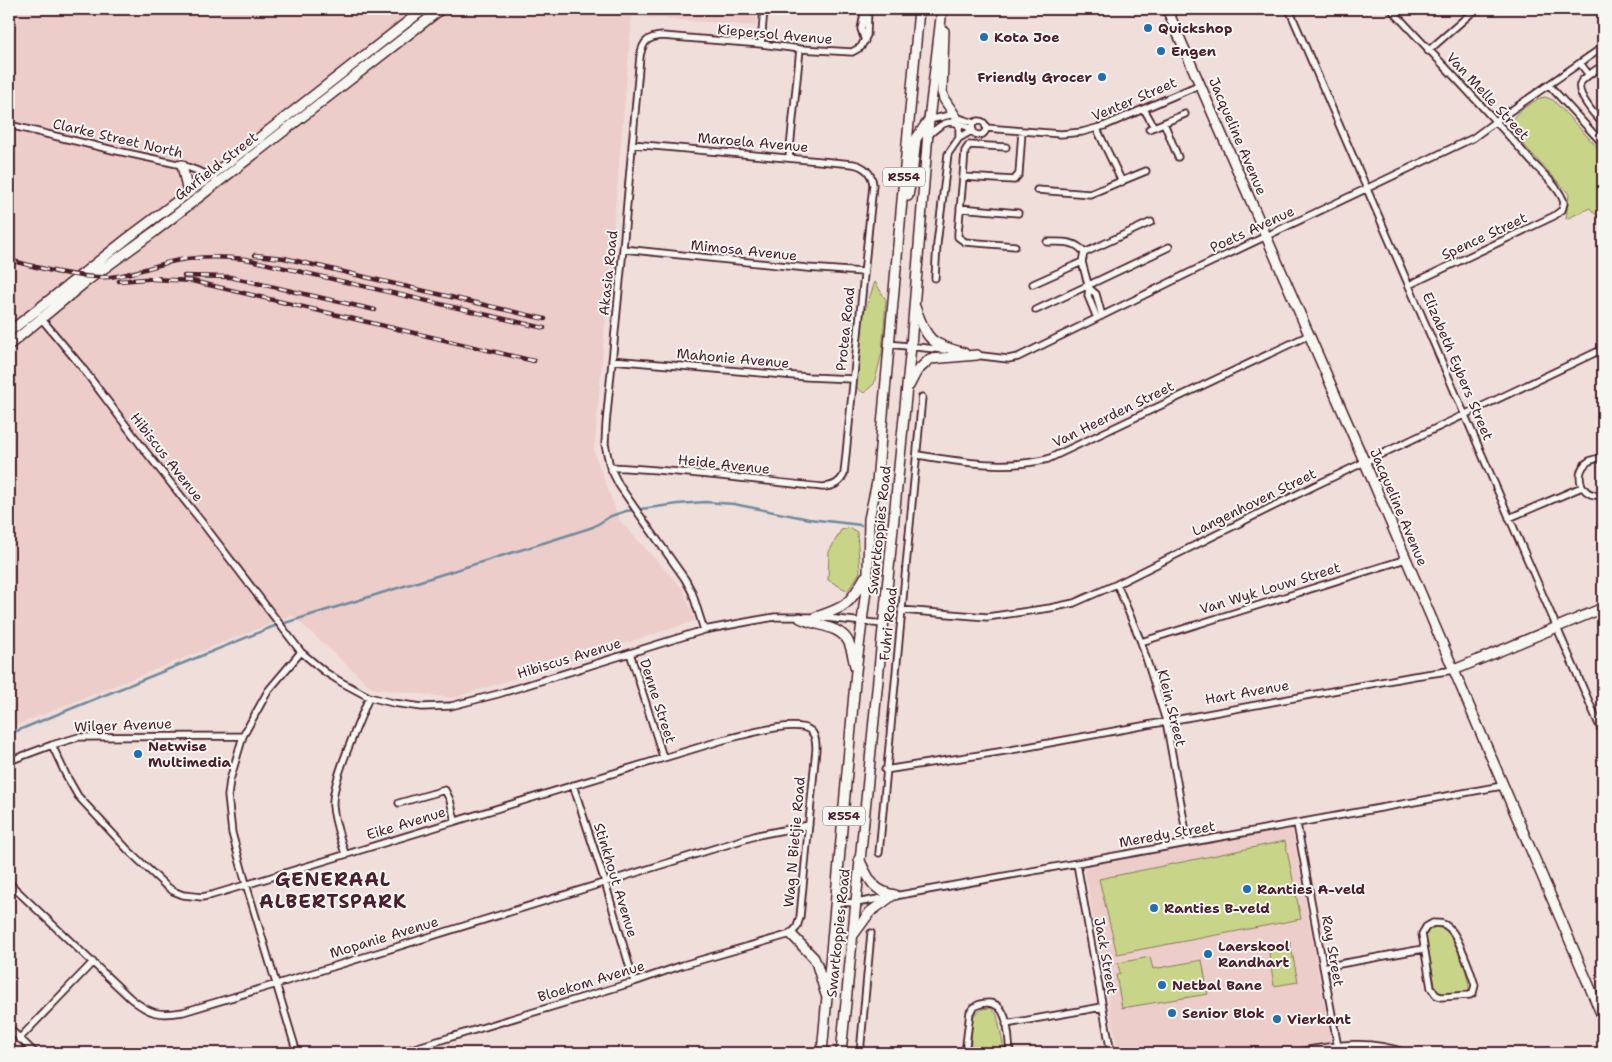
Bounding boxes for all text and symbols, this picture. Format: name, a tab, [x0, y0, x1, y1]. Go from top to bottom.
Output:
place label: Quickshop	[1158, 19, 1232, 37]
street label: Kiepersol Avenue	[717, 20, 833, 48]
marker: Quickshop	[1142, 22, 1154, 34]
place label: Kota Joe	[994, 28, 1060, 46]
marker: Kota Joe	[978, 31, 990, 43]
place label: Engen	[1171, 42, 1216, 60]
marker: Engen	[1155, 45, 1167, 57]
street label: Van Melle Street	[1443, 48, 1533, 144]
place label: Friendly Grocer	[977, 68, 1092, 86]
marker: Friendly Grocer	[1096, 71, 1108, 83]
street label: Venter Street	[1089, 73, 1179, 125]
street label: Jacqueline Avenue	[1205, 74, 1271, 198]
street label: Clarke Street North	[51, 114, 185, 162]
street label: Garfield Street	[171, 128, 261, 204]
street label: Maroela Avenue	[697, 128, 809, 156]
road number: R554	[883, 168, 925, 186]
street label: Poets Avenue	[1207, 202, 1297, 256]
street label: Spence Street	[1438, 208, 1530, 264]
street label: Akasia Road	[595, 229, 621, 316]
street label: Mimosa Avenue	[690, 235, 798, 265]
street label: Protea Road	[832, 286, 858, 372]
street label: Elizabeth Eybers Street	[1419, 289, 1497, 443]
street label: Mahonie Avenue	[676, 344, 790, 372]
street label: Van Heerden Street	[1049, 377, 1177, 451]
street label: Hibiscus Avenue	[127, 409, 207, 505]
street label: Jacqueline Avenue	[1366, 445, 1432, 569]
street label: Heide Avenue	[677, 450, 771, 478]
street label: Langenhoven Street	[1189, 464, 1319, 540]
street label: Swartkoppies Road	[863, 465, 895, 595]
street label: Van Wyk Louw Street	[1197, 558, 1343, 618]
street label: Fuhri Road	[875, 586, 901, 662]
street label: Hibiscus Avenue	[515, 634, 623, 682]
street label: Denne Street	[636, 656, 680, 746]
street label: Klein Street	[1154, 668, 1190, 748]
street label: Hart Avenue	[1204, 676, 1290, 708]
street label: Wilger Avenue	[74, 714, 172, 736]
place label: Netwise Multimedia	[148, 737, 231, 771]
marker: Netwise Multimedia	[132, 748, 144, 760]
street label: Wag N Bietjie Road	[779, 776, 809, 908]
street label: Eike Avenue	[364, 802, 448, 844]
road number: R554	[823, 806, 865, 826]
street label: Meredy Street	[1118, 817, 1216, 851]
street label: Stinkhout Avenue	[590, 821, 642, 940]
district label: GENERAAL ALBERTSPARK	[259, 867, 407, 914]
street label: Swartkoppies Road	[822, 868, 854, 998]
place label: Ranties A-veld	[1257, 880, 1366, 898]
marker: Ranties A-veld	[1241, 883, 1253, 895]
place label: Ranties B-veld	[1164, 899, 1270, 917]
marker: Ranties B-veld	[1148, 902, 1160, 914]
street label: Mopanie Avenue	[327, 912, 441, 962]
street label: Ray Street	[1318, 914, 1348, 988]
street label: Jack Street	[1090, 916, 1122, 996]
place label: Laerskool Randhart	[1218, 937, 1290, 971]
marker: Laerskool Randhart	[1202, 948, 1214, 960]
street label: Bloekom Avenue	[535, 956, 647, 1006]
place label: Netbal Bane	[1172, 976, 1262, 994]
marker: Netbal Bane	[1156, 979, 1168, 991]
place label: Senior Blok	[1182, 1004, 1265, 1022]
marker: Senior Blok	[1166, 1007, 1178, 1019]
place label: Vierkant	[1287, 1010, 1351, 1028]
marker: Vierkant	[1271, 1013, 1283, 1025]

